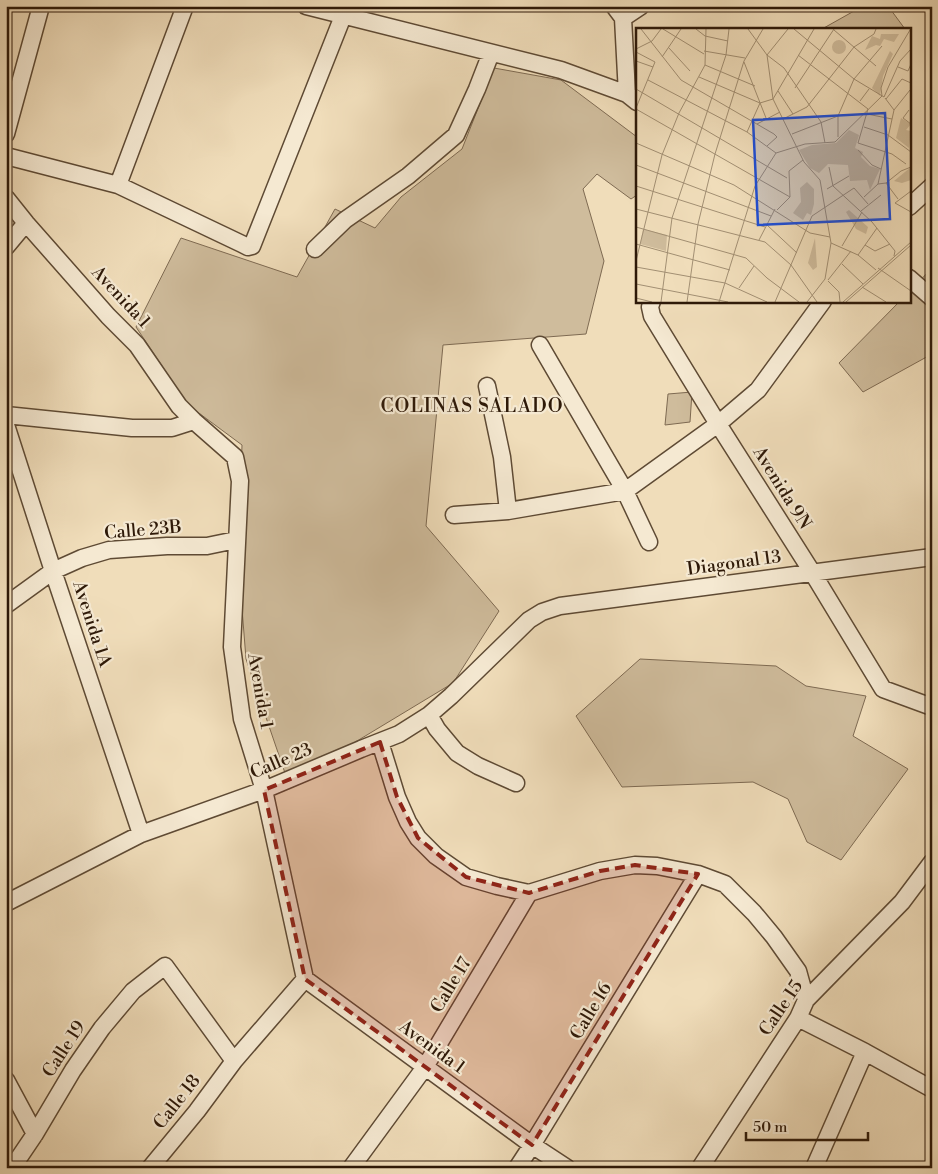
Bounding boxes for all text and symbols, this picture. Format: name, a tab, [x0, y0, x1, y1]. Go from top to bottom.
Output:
inset map	[636, 28, 910, 302]
street label: Avenida 1	[86, 260, 156, 333]
district label: COLINAS SALADO	[380, 394, 564, 418]
street label: Avenida 9N	[747, 442, 817, 534]
street label: Calle 23B	[103, 515, 183, 545]
street label: Diagonal 13	[685, 545, 783, 581]
street label: Avenida 1A	[67, 577, 117, 671]
street label: Avenida 1	[242, 650, 278, 731]
street label: Calle 23	[247, 738, 316, 784]
street label: Calle 17	[425, 953, 477, 1017]
street label: Calle 15	[754, 976, 808, 1040]
street label: Calle 16	[565, 978, 617, 1044]
street label: Avenida 1	[393, 1015, 470, 1079]
street label: Calle 19	[37, 1016, 91, 1082]
street label: Calle 18	[148, 1070, 206, 1134]
scale bar	[746, 1109, 868, 1141]
text: 50 m	[753, 1118, 787, 1137]

